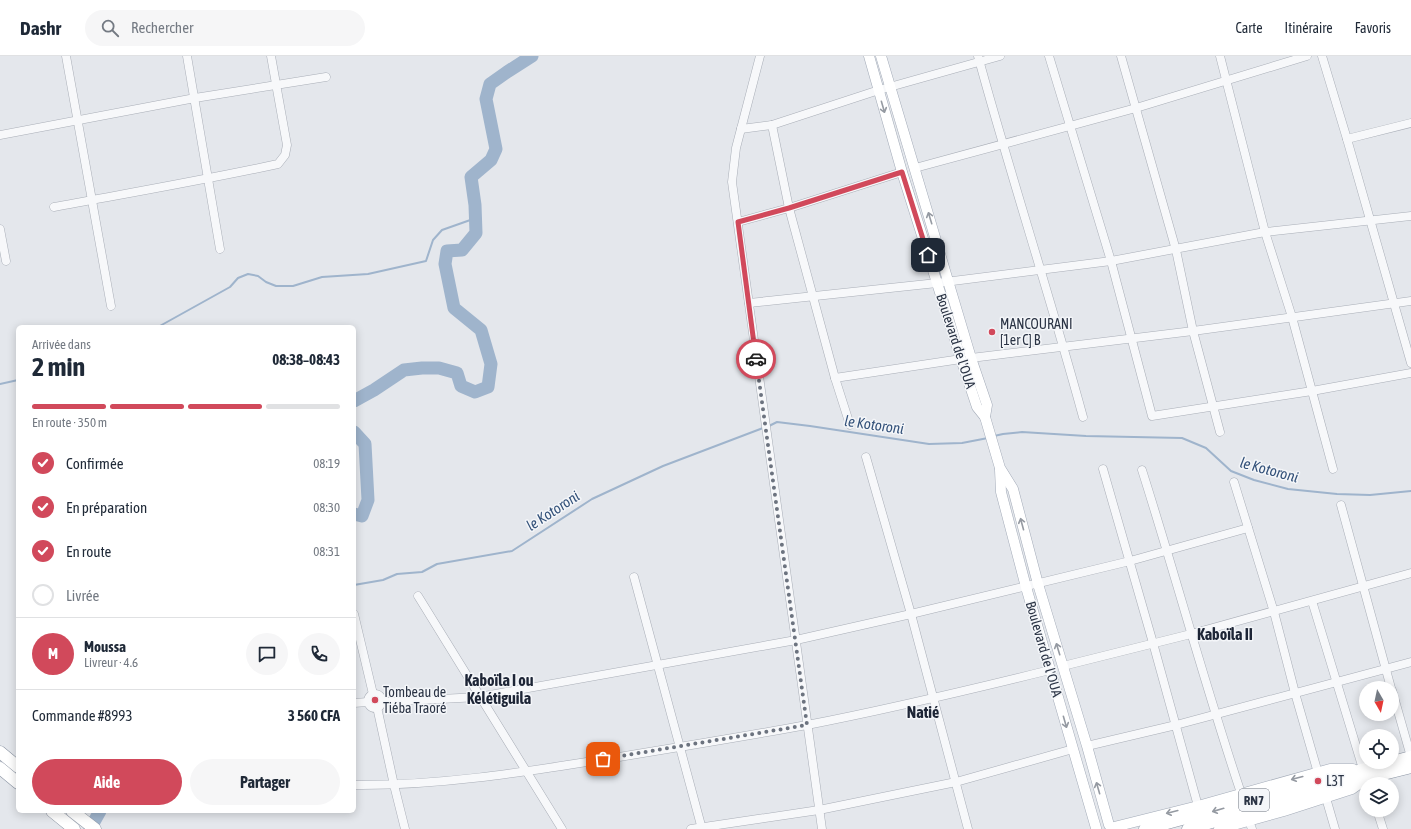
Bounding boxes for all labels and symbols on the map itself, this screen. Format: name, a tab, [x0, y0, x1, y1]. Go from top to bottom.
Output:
one-way arrow	[880, 100, 888, 113]
one-way arrow	[926, 212, 933, 225]
pin	[911, 238, 945, 272]
street label: Boulevard de l'OUA	[933, 292, 979, 391]
place label: MANCOURANI [1er C] B	[1000, 316, 1073, 348]
marker: MANCOURANI [1er C] B	[987, 327, 997, 337]
courier	[736, 339, 776, 379]
water label: le Kotoroni	[843, 412, 905, 437]
water label: le Kotoroni	[1238, 454, 1301, 486]
water label: le Kotoroni	[523, 487, 583, 534]
one-way arrow	[1018, 518, 1026, 531]
street label: Boulevard de l'OUA	[1023, 599, 1065, 699]
district label: Kaboïla II	[1197, 625, 1253, 643]
one-way arrow	[1054, 643, 1061, 656]
district label: Kaboïla I ou Kélétiguila	[464, 671, 534, 707]
north arrow	[1359, 681, 1399, 721]
place label: Tombeau de Tiéba Traoré	[383, 684, 446, 716]
marker: Tombeau de Tiéba Traoré	[370, 695, 380, 705]
district label: Natié	[907, 703, 939, 721]
one-way arrow	[1062, 716, 1069, 729]
pin	[586, 742, 620, 776]
place label: L3T	[1326, 773, 1344, 789]
one-way arrow	[1291, 775, 1304, 782]
marker: L3T	[1313, 776, 1323, 786]
one-way arrow	[1094, 781, 1101, 794]
road number: RN7	[1239, 789, 1269, 811]
one-way arrow	[1211, 807, 1224, 814]
one-way arrow	[1166, 809, 1179, 817]

